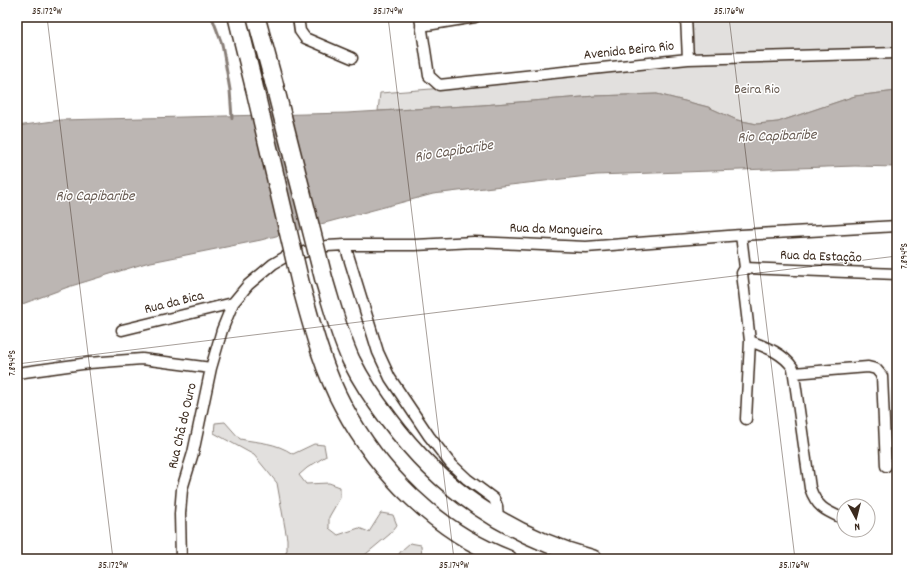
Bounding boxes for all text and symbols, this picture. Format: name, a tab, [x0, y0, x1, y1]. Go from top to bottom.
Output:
text: 35.172°W	[32, 5, 62, 19]
text: 35.174°W	[373, 5, 403, 19]
text: 35.176°W	[714, 5, 745, 19]
street label: Avenida Beira Rio	[583, 36, 675, 66]
park label: Beira Rio	[734, 80, 780, 100]
water label: Rio Capibaribe	[737, 125, 818, 149]
water label: Rio Capibaribe	[413, 135, 496, 169]
water label: Rio Capibaribe	[55, 186, 136, 208]
street label: Rua da Mangueira	[509, 218, 603, 242]
text: 7.894°S	[898, 243, 912, 269]
street label: Rua da Estação	[780, 246, 862, 268]
street label: Rua da Bica	[142, 286, 206, 320]
text: 7.894°S	[6, 350, 20, 376]
street label: Rua Chã do Ouro	[163, 381, 203, 471]
north arrow	[836, 498, 876, 538]
text: N	[853, 518, 861, 534]
text: 35.172°W	[98, 559, 128, 573]
text: 35.174°W	[439, 559, 469, 573]
text: 35.176°W	[779, 559, 810, 573]

